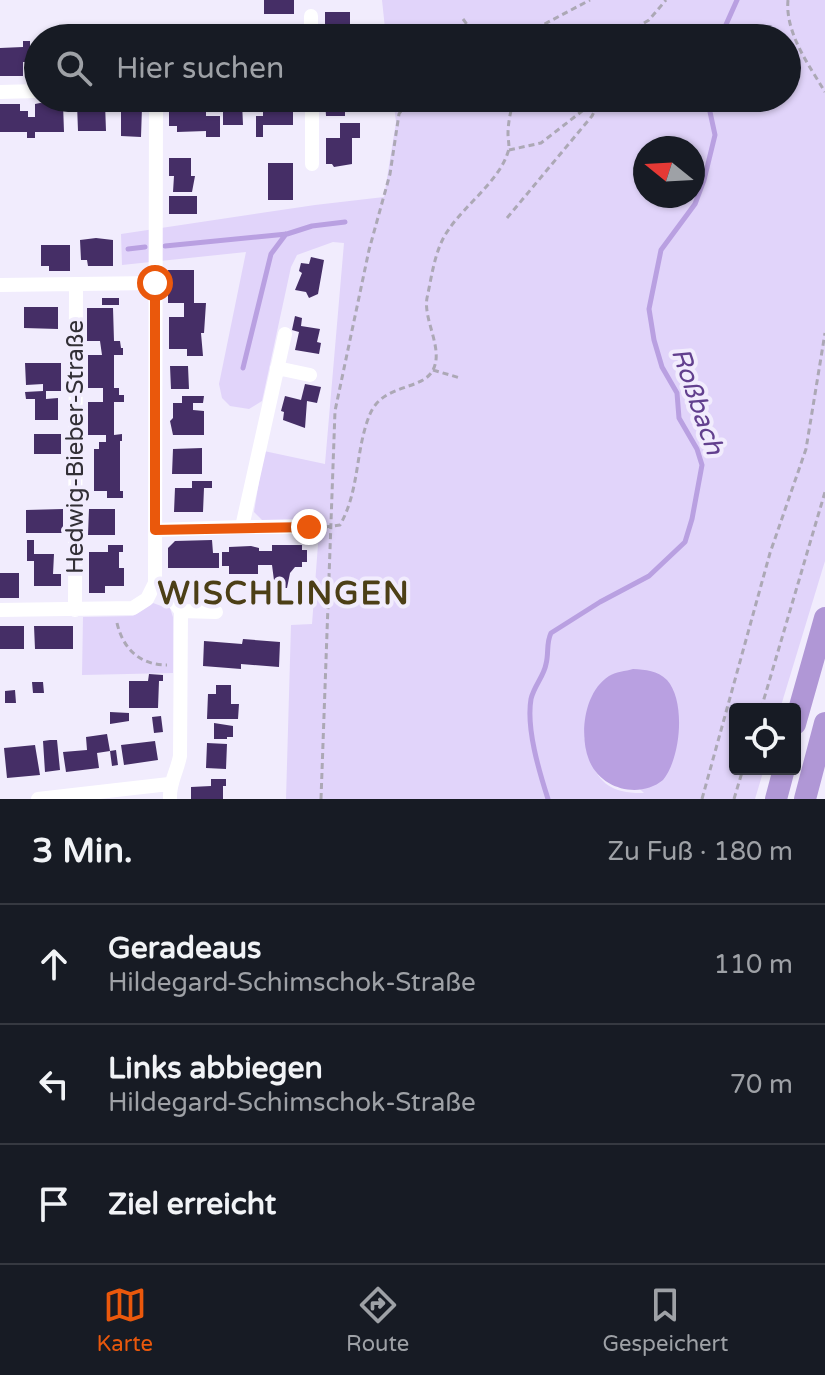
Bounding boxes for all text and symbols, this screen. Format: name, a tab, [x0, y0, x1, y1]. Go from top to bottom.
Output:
search box	[24, 24, 801, 112]
icon: search	[52, 46, 96, 90]
text: Hier suchen	[116, 50, 284, 87]
north arrow	[633, 136, 705, 208]
route start	[137, 265, 173, 301]
street label: Hedwig-Bieber-Straße	[61, 320, 90, 574]
water label: Roßbach	[665, 344, 731, 460]
route end	[291, 509, 327, 545]
district label: WISCHLINGEN	[157, 575, 411, 613]
map controls	[729, 703, 801, 775]
button: locate	[729, 703, 801, 775]
text: 3 Min.	[32, 831, 133, 872]
text: Zu Fuß · 180 m	[607, 836, 793, 867]
text: Geradeaus	[108, 930, 261, 967]
icon: ahead	[32, 942, 76, 986]
text: 110 m	[713, 949, 793, 980]
text: Hildegard-Schimschok-Straße	[108, 967, 476, 998]
text: Links abbiegen	[108, 1050, 323, 1087]
icon: left	[32, 1062, 76, 1106]
text: 70 m	[730, 1069, 793, 1100]
text: Hildegard-Schimschok-Straße	[108, 1087, 476, 1118]
icon: arrive	[32, 1182, 76, 1226]
text: Ziel erreicht	[108, 1186, 276, 1223]
tab: Karte	[97, 1283, 153, 1357]
tab: Route	[346, 1283, 409, 1357]
tab: Gespeichert	[602, 1283, 728, 1357]

